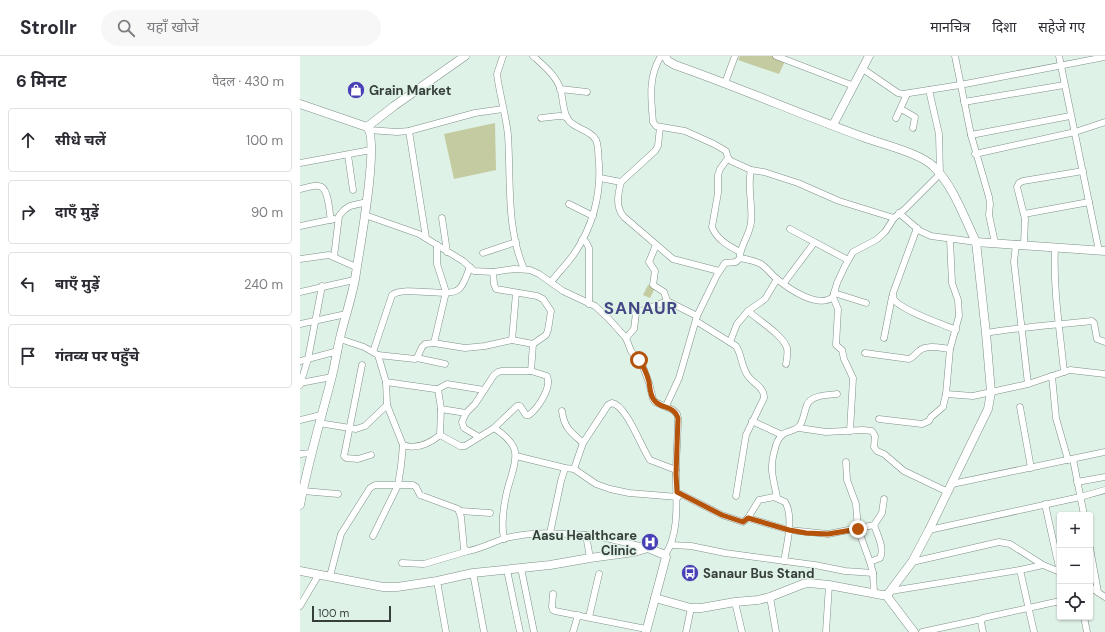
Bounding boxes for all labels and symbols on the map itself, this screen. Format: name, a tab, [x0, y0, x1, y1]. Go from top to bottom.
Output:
shop icon: Grain Market	[346, 80, 366, 100]
place label: Grain Market	[369, 82, 451, 99]
district label: SANAUR	[604, 297, 678, 319]
route start	[630, 351, 648, 369]
route end	[849, 520, 867, 538]
place label: Aasu Healthcare Clinic	[532, 527, 637, 559]
hospital icon: Aasu Healthcare Clinic	[640, 532, 660, 552]
bus stop icon: Sanaur Bus Stand	[680, 563, 700, 583]
place label: Sanaur Bus Stand	[703, 565, 814, 582]
scale bar	[312, 604, 391, 623]

